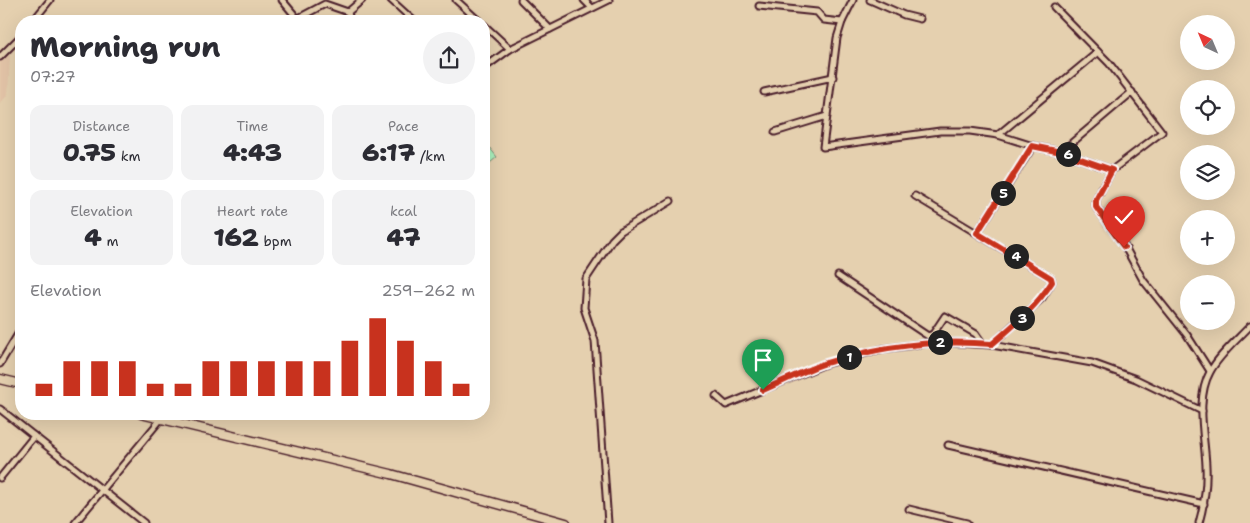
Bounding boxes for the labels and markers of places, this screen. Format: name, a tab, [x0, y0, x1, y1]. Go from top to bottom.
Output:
pin: 6	[1056, 142, 1080, 166]
pin: 5	[990, 180, 1016, 206]
pin	[1103, 196, 1145, 247]
pin: 4	[1004, 244, 1028, 268]
pin: 3	[1010, 306, 1034, 330]
pin: 2	[928, 330, 952, 354]
pin	[742, 339, 784, 390]
pin: 1	[836, 344, 862, 370]

